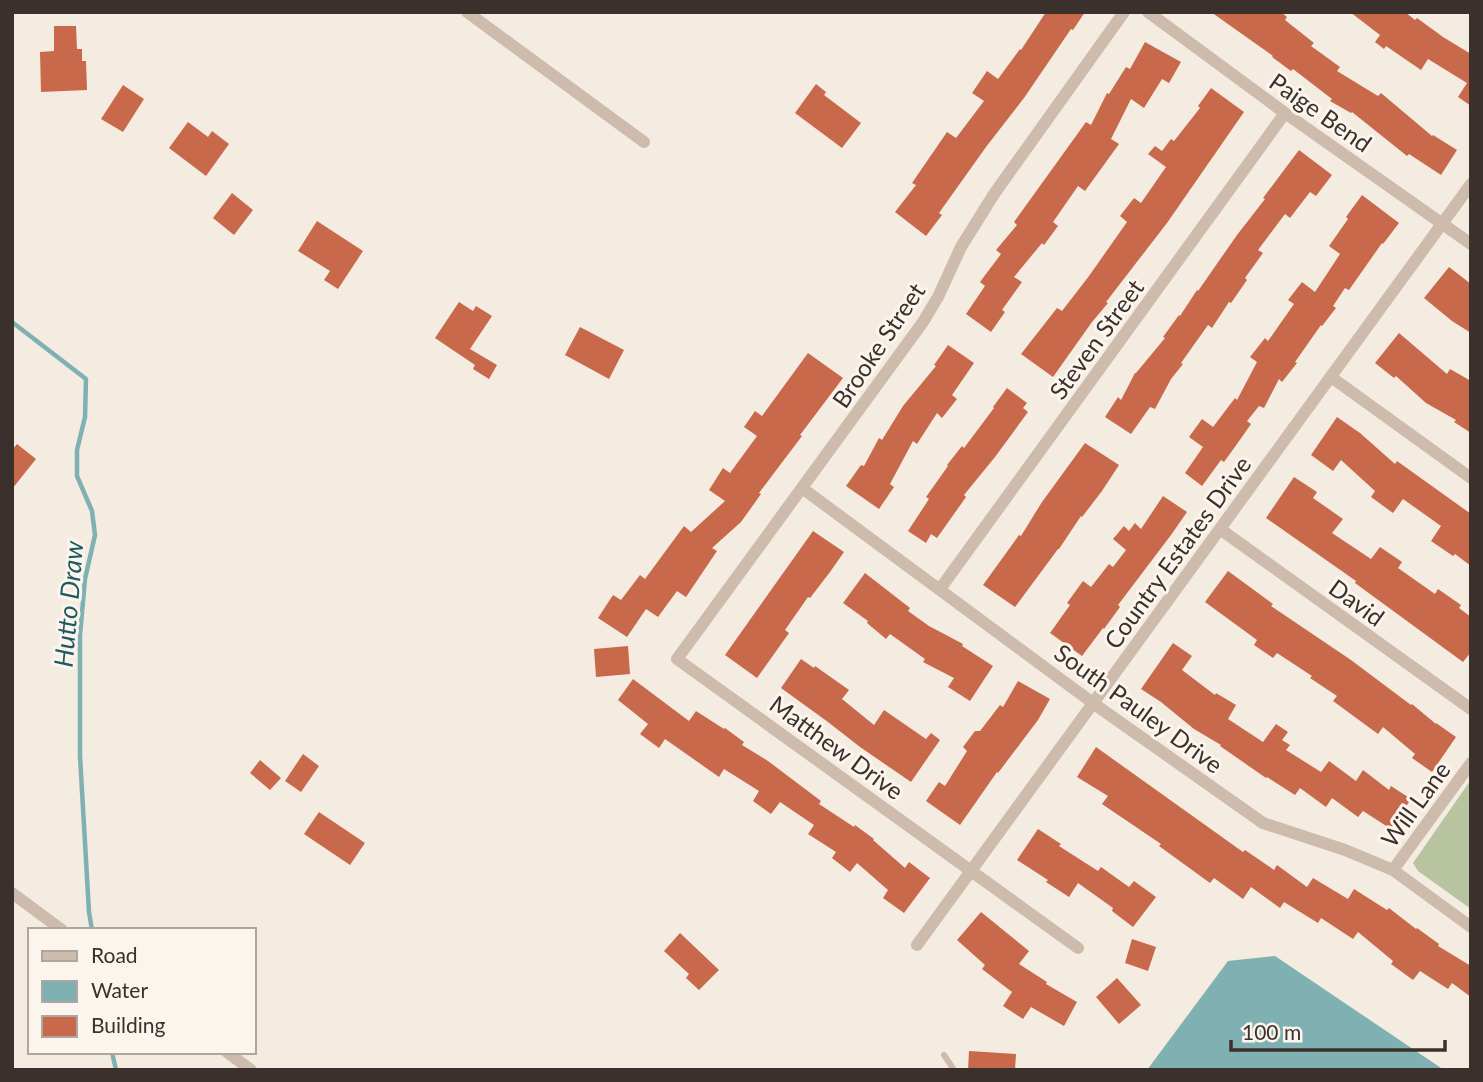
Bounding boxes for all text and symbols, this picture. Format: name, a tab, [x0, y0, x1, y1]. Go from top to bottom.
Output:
street label: Paige Bend	[1264, 66, 1378, 158]
street label: Steven Street	[1043, 273, 1149, 405]
street label: Brooke Street	[826, 277, 931, 413]
street label: Country Estates Drive	[1097, 450, 1257, 654]
water label: Hutto Draw	[47, 538, 90, 669]
street label: David	[1324, 572, 1390, 632]
street label: South Pauley Drive	[1049, 637, 1229, 779]
street label: Matthew Drive	[765, 689, 909, 805]
street label: Will Lane	[1374, 756, 1456, 852]
legend	[28, 928, 256, 1054]
text: Road	[91, 942, 138, 967]
text: Water	[91, 977, 148, 1002]
scale bar	[1231, 1009, 1444, 1052]
text: Building	[91, 1012, 166, 1037]
text: 100 m	[1242, 1019, 1301, 1044]

